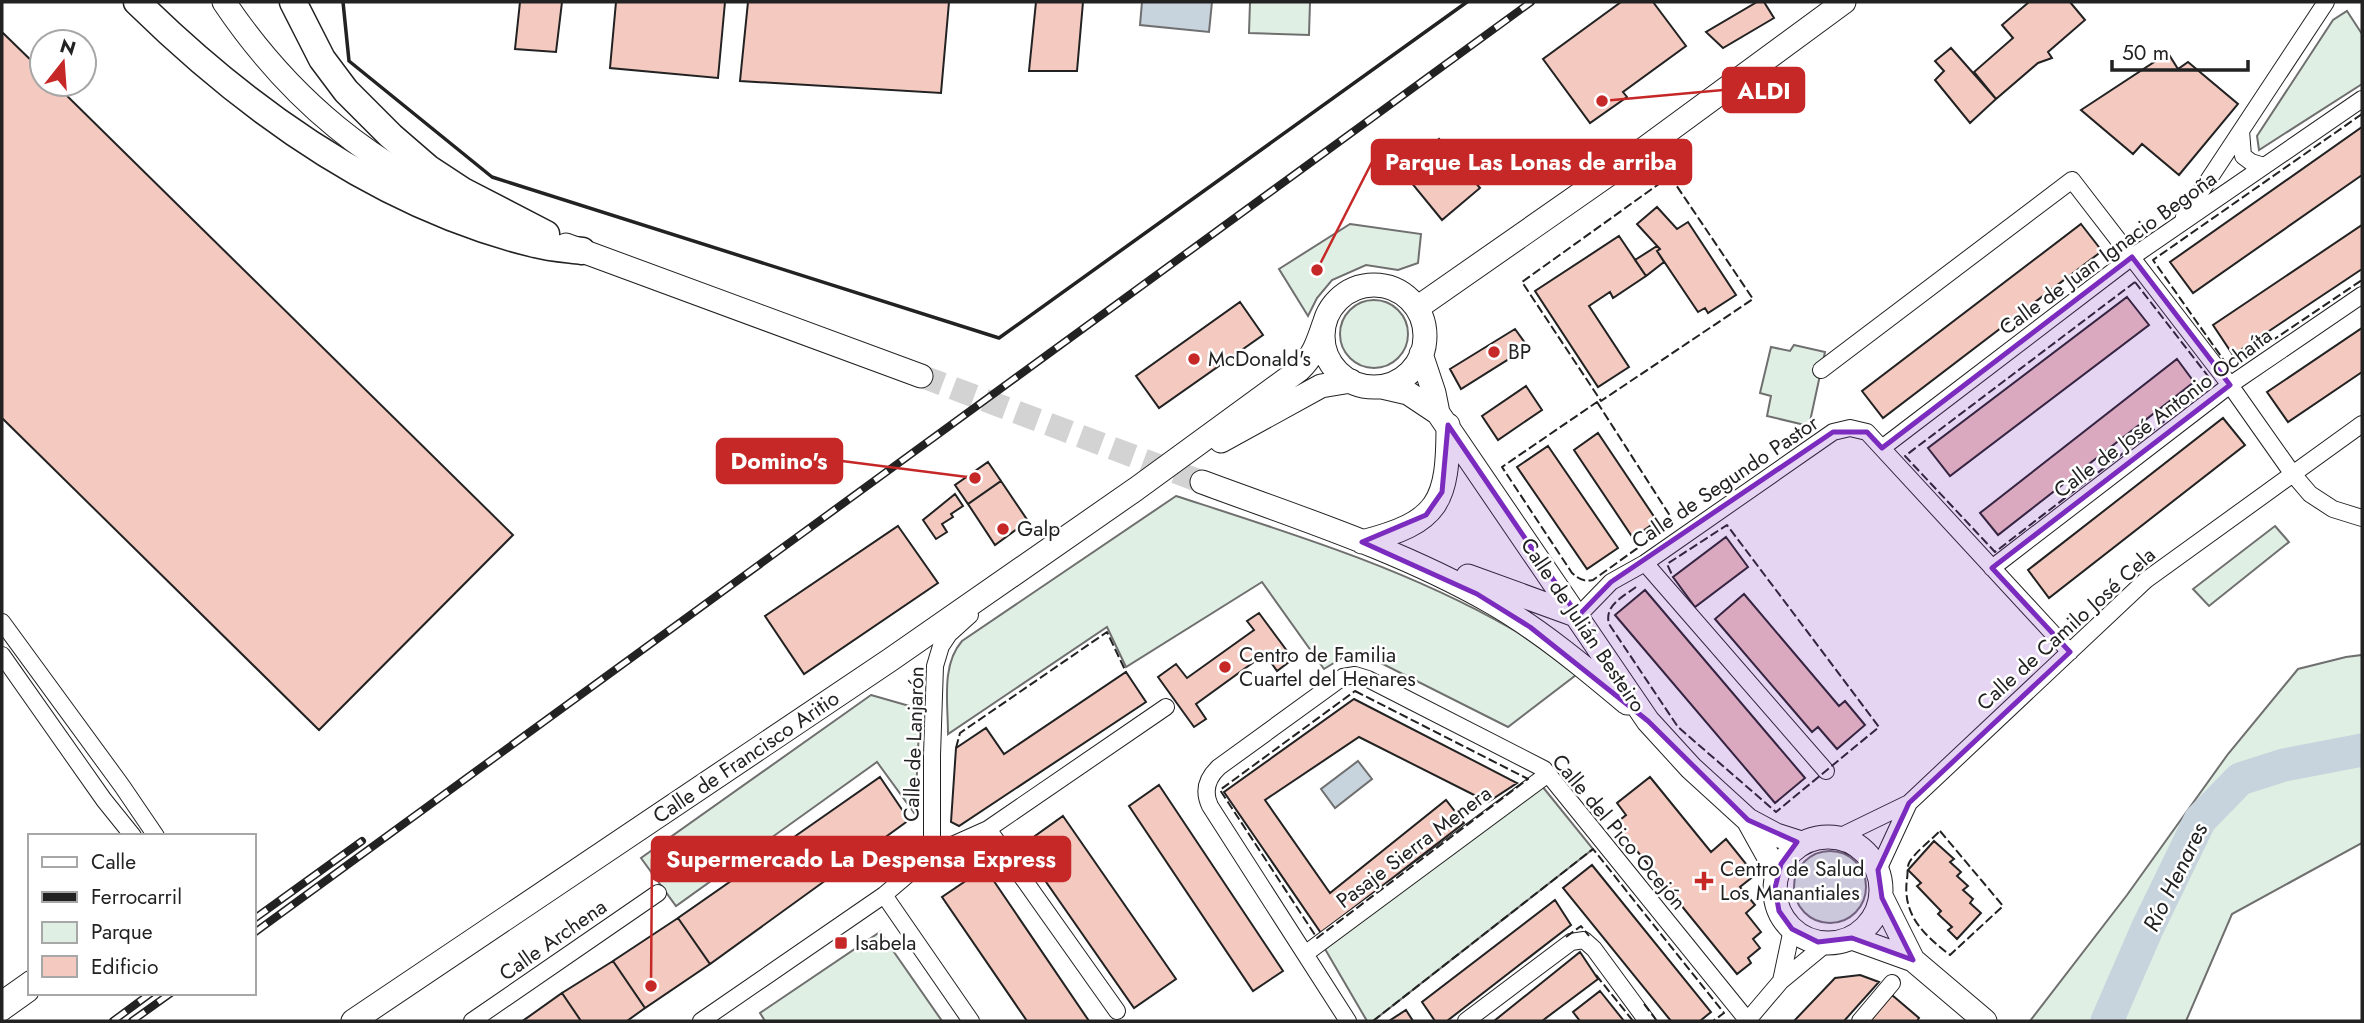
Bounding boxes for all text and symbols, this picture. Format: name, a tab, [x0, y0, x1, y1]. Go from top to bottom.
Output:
north arrow	[28, 28, 98, 98]
scale bar	[2112, 28, 2248, 72]
text: N	[57, 32, 79, 62]
text: 50 m	[2122, 38, 2169, 68]
callout: ALDI	[1723, 68, 1804, 112]
text: ALDI	[1736, 74, 1791, 108]
callout: Parque Las Lonas de arriba	[1372, 140, 1691, 184]
text: Parque Las Lonas de arriba	[1385, 145, 1677, 179]
street label: Calle de Juan Ignacio Begoña	[1993, 164, 2223, 342]
street label: Calle de José Antonio Ochaíta	[2048, 321, 2278, 505]
place label: BP	[1508, 337, 1531, 367]
place label: McDonald's	[1208, 344, 1311, 374]
marker: BP	[1486, 344, 1502, 360]
marker: McDonald's	[1186, 351, 1202, 367]
street label: Calle de Segundo Pastor	[1626, 408, 1825, 556]
callout: Domino's	[717, 439, 842, 483]
text: Domino's	[731, 444, 828, 478]
place label: Galp	[1017, 514, 1060, 544]
marker: Galp	[995, 521, 1011, 537]
street label: Calle de Julián Besteiro	[1513, 532, 1653, 718]
street label: Calle de Camilo José Cela	[1970, 540, 2162, 718]
place label: Centro de Familia Cuartel del Henares	[1239, 640, 1416, 694]
marker: Centro de Familia Cuartel del Henares	[1217, 659, 1233, 675]
street label: Calle de Lanjarón	[896, 666, 932, 822]
street label: Calle de Francisco Aritio	[647, 683, 845, 831]
street label: Calle del Pico Ocejón	[1545, 748, 1693, 916]
street label: Pasaje Sierra Menera	[1330, 779, 1498, 915]
water label: Río Henares	[2134, 816, 2216, 937]
legend	[28, 834, 256, 995]
callout: Supermercado La Despensa Express	[652, 837, 1070, 881]
text: Supermercado La Despensa Express	[666, 842, 1056, 876]
text: Calle	[91, 847, 136, 877]
place label: Centro de Salud Los Manantiales	[1720, 854, 1864, 908]
marker: Centro de Salud Los Manantiales	[1694, 871, 1714, 891]
text: Ferrocarril	[91, 882, 182, 912]
street label: Calle Archena	[493, 892, 613, 988]
text: Parque	[91, 917, 153, 947]
place label: Isabela	[855, 928, 916, 958]
marker: Isabela	[833, 935, 849, 951]
text: Edificio	[91, 952, 158, 982]

